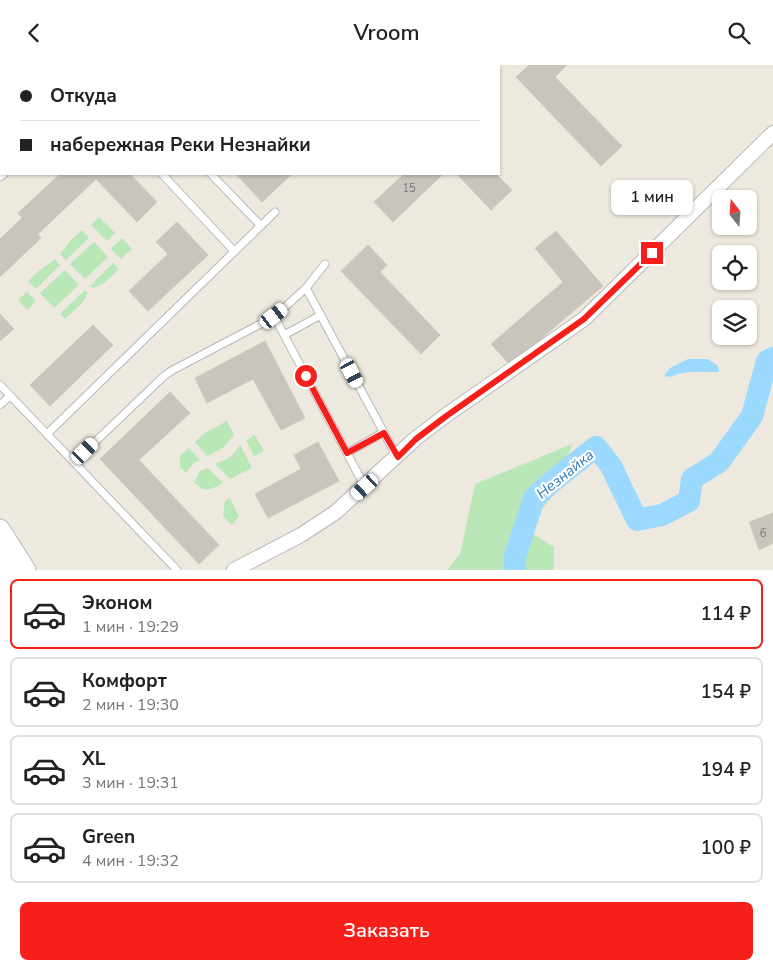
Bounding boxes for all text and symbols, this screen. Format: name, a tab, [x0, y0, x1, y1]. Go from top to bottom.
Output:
text: Vroom	[353, 18, 420, 48]
icon: back	[20, 19, 48, 47]
icon: search	[725, 19, 753, 47]
text: Откуда	[50, 83, 117, 109]
text: набережная Реки Незнайки	[50, 132, 311, 158]
house number: 15	[402, 181, 416, 196]
callout: 1 мин	[611, 181, 693, 215]
text: 1 мин	[630, 186, 674, 208]
north arrow	[712, 190, 758, 235]
map controls	[712, 190, 757, 345]
route end	[641, 242, 663, 264]
button: locate	[712, 245, 757, 290]
button: layers	[712, 300, 757, 345]
car	[257, 301, 290, 331]
car	[338, 356, 365, 390]
route start	[295, 365, 317, 387]
car	[68, 435, 101, 467]
water label: Незнайка	[532, 445, 598, 503]
car	[348, 471, 381, 503]
house number: 6	[760, 526, 767, 541]
text: Эконом	[82, 590, 153, 616]
icon: car	[22, 592, 67, 637]
text: 114 ₽	[700, 601, 751, 627]
text: 1 мин · 19:29	[82, 616, 179, 638]
text: Комфорт	[82, 668, 167, 694]
icon: car	[22, 670, 67, 715]
text: 154 ₽	[700, 679, 751, 705]
text: 2 мин · 19:30	[82, 694, 179, 716]
text: XL	[82, 746, 105, 772]
icon: car	[22, 748, 67, 793]
text: 194 ₽	[700, 757, 751, 783]
text: 3 мин · 19:31	[82, 772, 179, 794]
text: Green	[82, 824, 135, 850]
icon: car	[22, 826, 67, 871]
text: 100 ₽	[700, 835, 751, 861]
text: 4 мин · 19:32	[82, 850, 179, 872]
button: Заказать	[20, 902, 753, 960]

